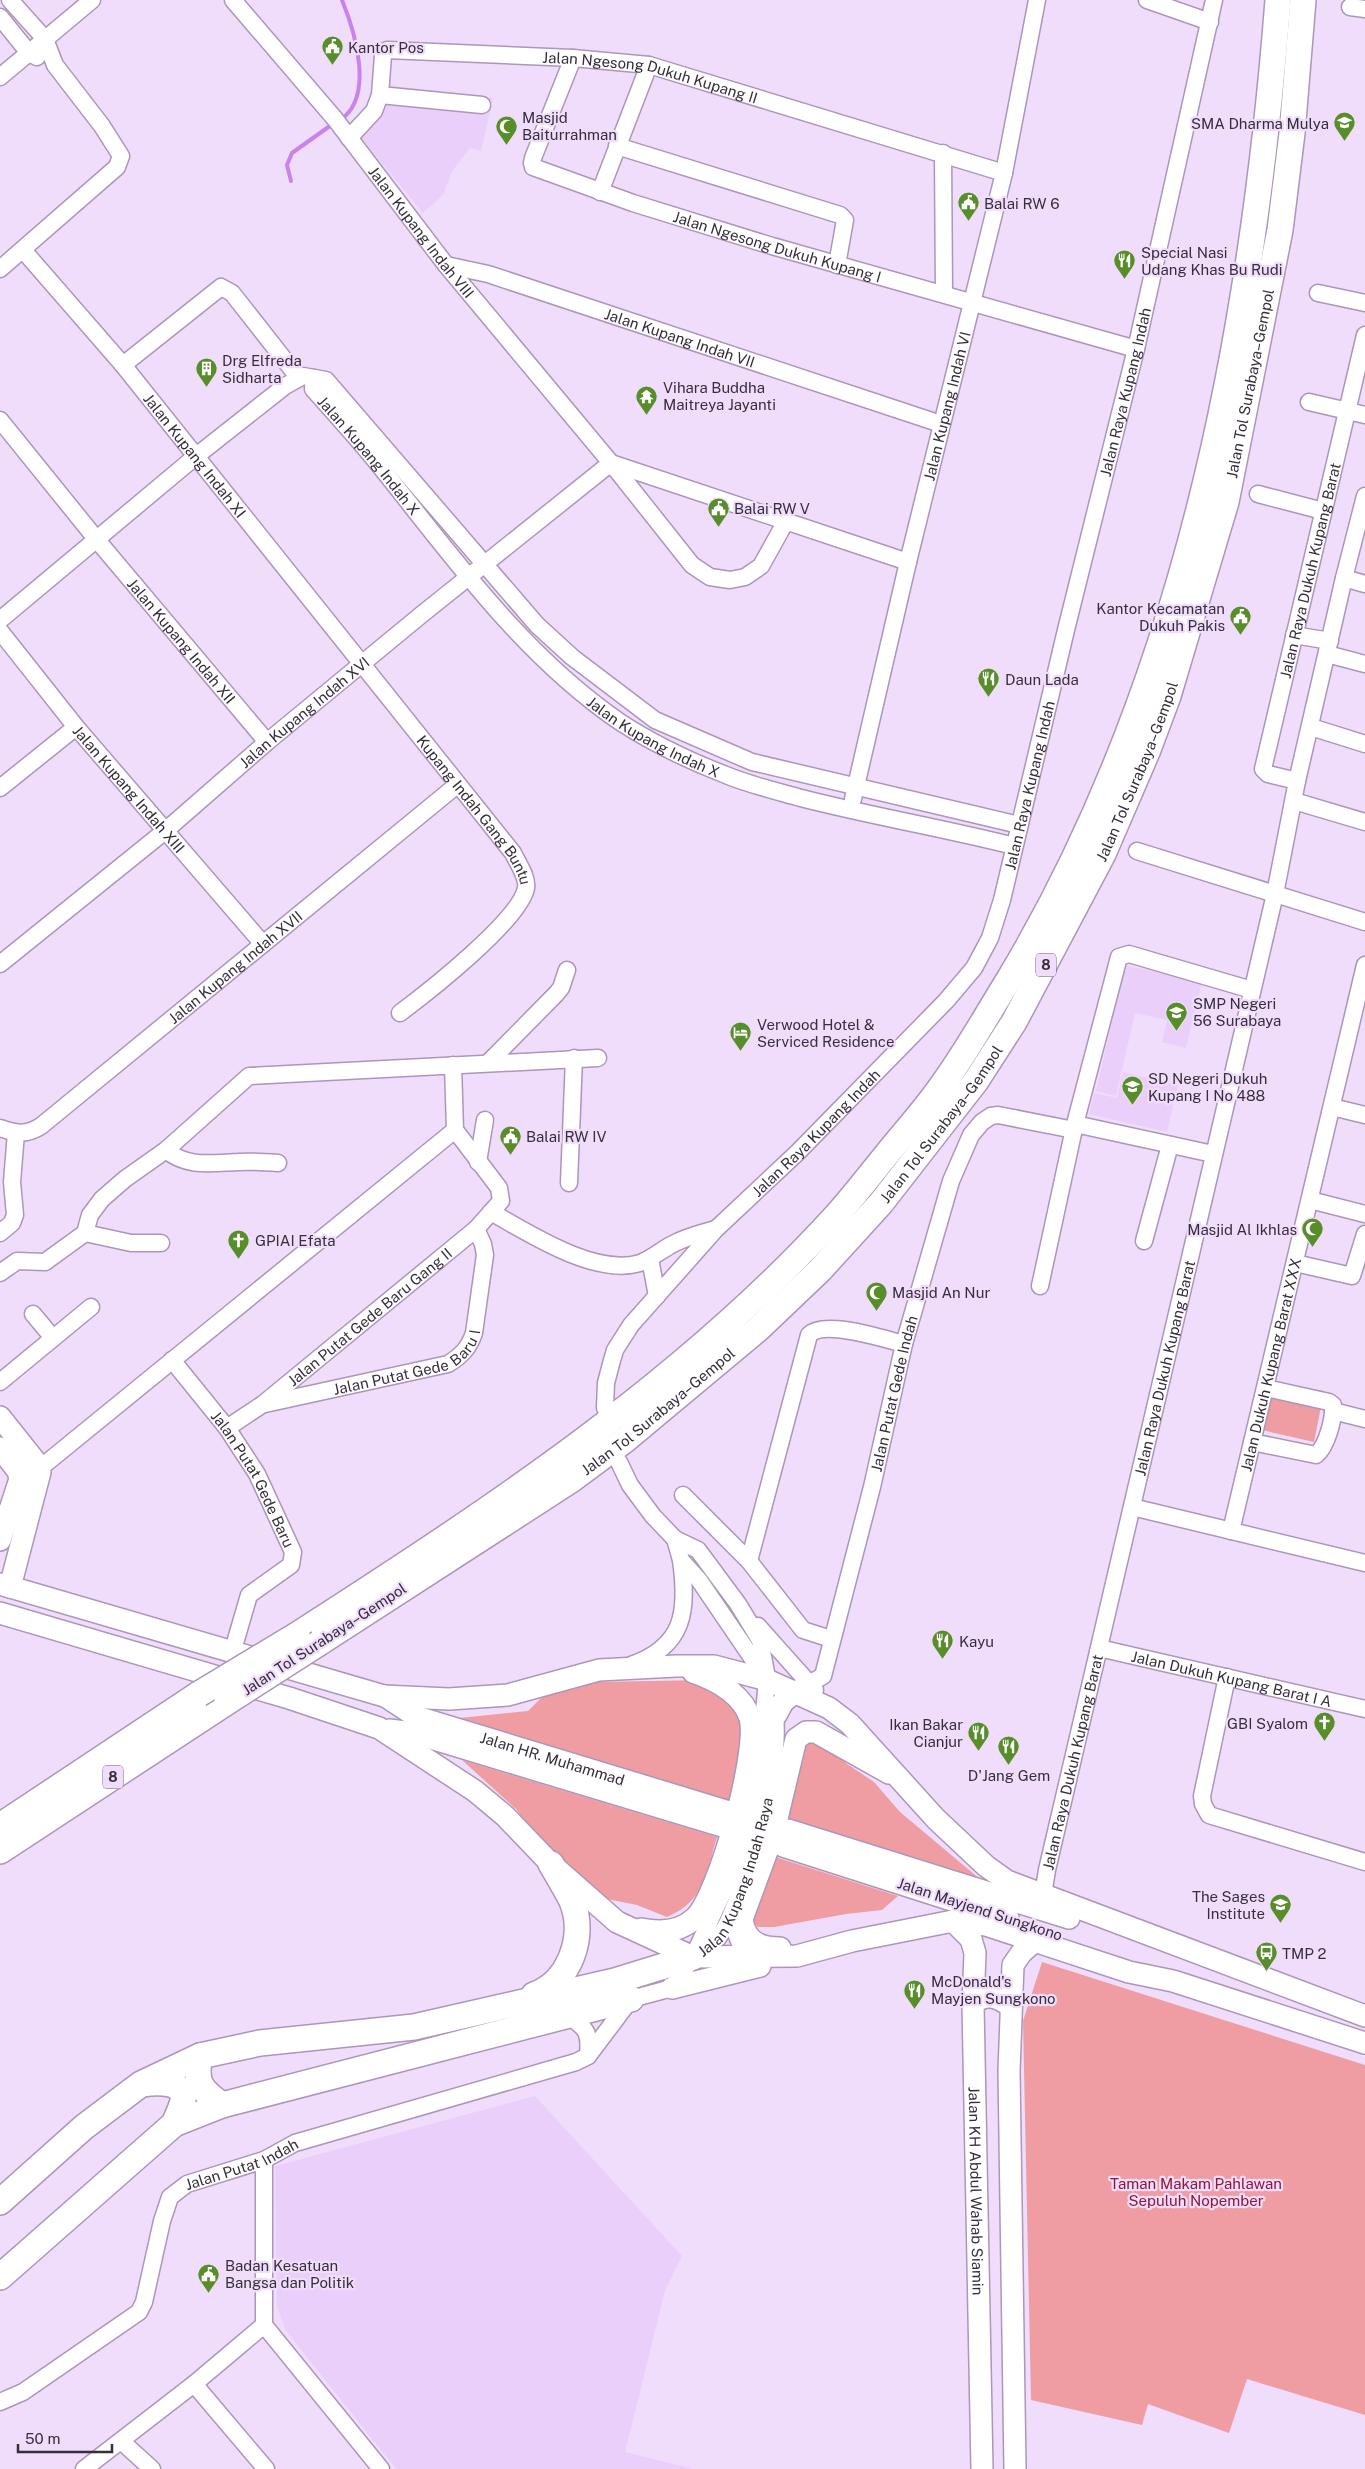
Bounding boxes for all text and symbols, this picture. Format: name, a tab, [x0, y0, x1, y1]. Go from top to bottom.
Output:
public building icon: Kantor Pos	[320, 35, 344, 66]
place label: Kantor Pos	[348, 39, 424, 56]
street label: Jalan Ngesong Dukuh Kupang II	[542, 48, 760, 106]
place label: Masjid Baiturrahman	[522, 109, 617, 143]
school or university icon: SMA Dharma Mulya	[1333, 111, 1357, 142]
mosque icon: Masjid Baiturrahman	[494, 114, 518, 145]
place label: SMA Dharma Mulya	[1191, 115, 1329, 132]
street label: Jalan Kupang Indah VIII	[365, 163, 478, 301]
public building icon: Balai RW 6	[956, 191, 980, 222]
place label: Balai RW 6	[984, 195, 1059, 212]
street label: Jalan Ngesong Dukuh Kupang I	[671, 208, 883, 285]
place label: Special Nasi Udang Khas Bu Rudi	[1141, 244, 1283, 278]
restaurant icon: Special Nasi Udang Khas Bu Rudi	[1113, 249, 1137, 280]
street label: Jalan Tol Surabaya–Gempol	[1222, 287, 1277, 479]
street label: Jalan Kupang Indah VII	[602, 305, 757, 370]
street label: Jalan Raya Kupang Indah	[1096, 306, 1154, 478]
street label: Jalan Kupang Indah VI	[920, 330, 973, 482]
place label: Drg Elfreda Sidharta	[222, 352, 302, 386]
building icon: Drg Elfreda Sidharta	[194, 357, 218, 388]
place label: Vihara Buddha Maitreya Jayanti	[663, 379, 776, 413]
temple icon: Vihara Buddha Maitreya Jayanti	[635, 384, 659, 415]
street label: Jalan Kupang Indah XI	[141, 390, 250, 521]
street label: Jalan Kupang Indah X	[315, 392, 423, 518]
street label: Jalan Raya Dukuh Kupang Barat	[1276, 461, 1343, 680]
public building icon: Balai RW V	[706, 496, 730, 527]
place label: Balai RW V	[734, 500, 810, 517]
street label: Jalan Kupang Indah XII	[124, 575, 239, 707]
place label: Kantor Kecamatan Dukuh Pakis	[1096, 600, 1225, 634]
public building icon: Kantor Kecamatan Dukuh Pakis	[1229, 605, 1253, 636]
street label: Jalan Kupang Indah XVI	[236, 653, 372, 771]
restaurant icon: Daun Lada	[977, 667, 1001, 698]
place label: Daun Lada	[1005, 671, 1079, 688]
street label: Jalan Tol Surabaya–Gempol	[1092, 680, 1180, 864]
street label: Jalan Kupang Indah X	[584, 693, 722, 780]
street label: Jalan Raya Kupang Indah	[1001, 699, 1057, 872]
street label: Jalan Kupang Indah XIII	[70, 722, 189, 856]
street label: Kupang Indah Gang Buntu	[414, 732, 535, 886]
street label: Jalan Kupang Indah XVII	[165, 907, 306, 1027]
road number: 8	[1036, 954, 1056, 976]
place label: SMP Negeri 56 Surabaya	[1193, 995, 1281, 1029]
school or university icon: SMP Negeri 56 Surabaya	[1165, 1000, 1189, 1031]
place label: Verwood Hotel & Serviced Residence	[757, 1016, 894, 1050]
hotel icon: Verwood Hotel & Serviced Residence	[729, 1021, 753, 1052]
street label: Jalan Tol Surabaya–Gempol	[876, 1042, 1005, 1206]
street label: Jalan Raya Kupang Indah	[748, 1065, 883, 1199]
place label: SD Negeri Dukuh Kupang I No 488	[1148, 1070, 1267, 1104]
school or university icon: SD Negeri Dukuh Kupang I No 488	[1120, 1075, 1144, 1106]
public building icon: Balai RW IV	[498, 1124, 522, 1155]
place label: Balai RW IV	[526, 1128, 606, 1145]
mosque icon: Masjid Al Ikhlas	[1301, 1217, 1325, 1248]
place label: Masjid Al Ikhlas	[1187, 1221, 1297, 1238]
church icon: GPIAI Efata	[227, 1228, 251, 1259]
place label: GPIAI Efata	[255, 1232, 336, 1249]
street label: Jalan Putat Gede Baru Gang II	[284, 1244, 455, 1389]
street label: Jalan Dukuh Kupang Barat XXX	[1237, 1256, 1304, 1473]
street label: Jalan Raya Dukuh Kupang Barat	[1131, 1258, 1198, 1477]
mosque icon: Masjid An Nur	[864, 1280, 888, 1311]
place label: Masjid An Nur	[892, 1284, 990, 1301]
street label: Jalan Putat Gede Indah	[867, 1313, 920, 1473]
street label: Jalan Putat Gede Baru I	[332, 1329, 483, 1397]
street label: Jalan Tol Surabaya–Gempol	[578, 1344, 738, 1478]
street label: Jalan Putat Gede Baru	[208, 1407, 298, 1550]
street label: Jalan Tol Surabaya–Gempol	[239, 1580, 409, 1698]
restaurant icon: Kayu	[931, 1629, 955, 1660]
place label: Kayu	[959, 1633, 994, 1650]
street label: Jalan Dukuh Kupang Barat I A	[1130, 1647, 1334, 1710]
street label: Jalan Raya Dukuh Kupang Barat	[1039, 1653, 1106, 1872]
church icon: GBI Syalom	[1312, 1711, 1336, 1742]
place label: GBI Syalom	[1227, 1715, 1308, 1732]
place label: Ikan Bakar Cianjur	[889, 1716, 963, 1750]
restaurant icon: Ikan Bakar Cianjur	[967, 1721, 991, 1752]
street label: Jalan HR. Muhammad	[478, 1728, 627, 1788]
restaurant icon: D'Jang Gem	[997, 1735, 1021, 1766]
road number: 8	[103, 1765, 123, 1788]
place label: D'Jang Gem	[968, 1767, 1050, 1784]
street label: Jalan Kupang Indah Raya	[694, 1796, 776, 1959]
street label: Jalan Mayjend Sungkono	[895, 1874, 1065, 1944]
place label: The Sages Institute	[1192, 1888, 1265, 1922]
school or university icon: The Sages Institute	[1269, 1893, 1293, 1924]
bus stop icon: TMP 2	[1254, 1941, 1278, 1972]
place label: TMP 2	[1282, 1945, 1326, 1962]
place label: McDonald's Mayjen Sungkono	[931, 1973, 1056, 2007]
restaurant icon: McDonald's Mayjen Sungkono	[903, 1978, 927, 2009]
street label: Jalan KH Abdul Wahab Siamin	[966, 2086, 987, 2295]
street label: Jalan Putat Indah	[183, 2135, 301, 2193]
park label: Taman Makam Pahlawan Sepuluh Nopember	[1110, 2175, 1282, 2209]
place label: Badan Kesatuan Bangsa dan Politik	[225, 2257, 354, 2291]
public building icon: Badan Kesatuan Bangsa dan Politik	[197, 2262, 221, 2293]
scale bar	[18, 2422, 111, 2454]
text: 50 m	[25, 2430, 60, 2447]

